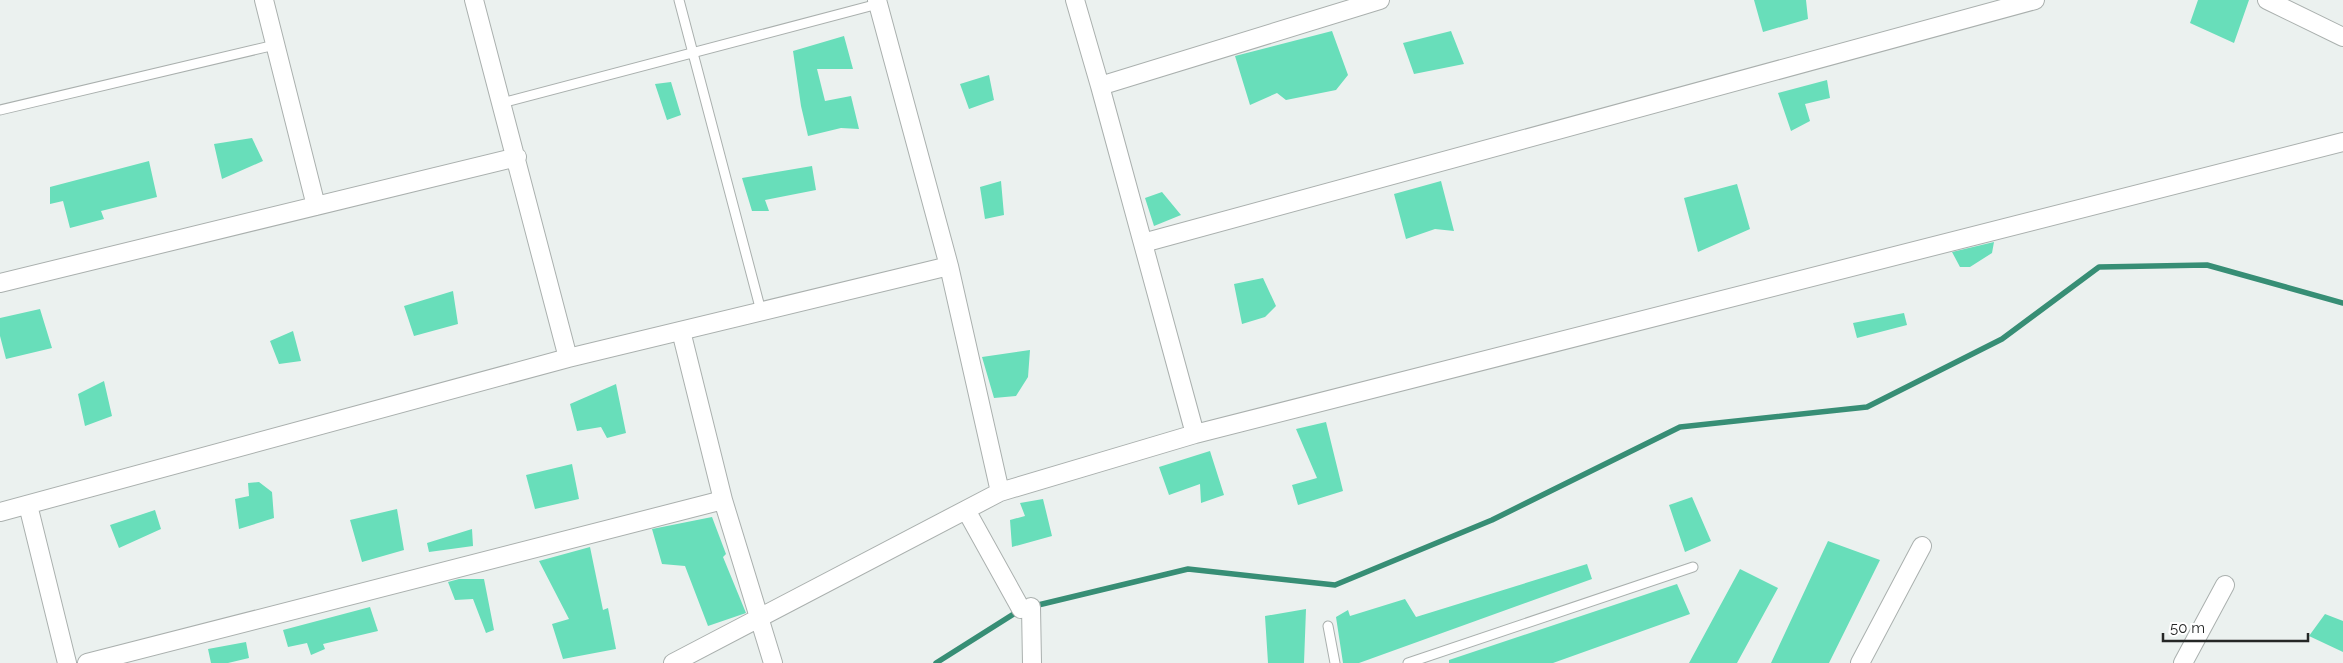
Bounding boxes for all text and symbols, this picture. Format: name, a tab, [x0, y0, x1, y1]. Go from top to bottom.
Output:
scale bar	[2163, 610, 2308, 642]
text: 50 m	[2170, 619, 2205, 637]

